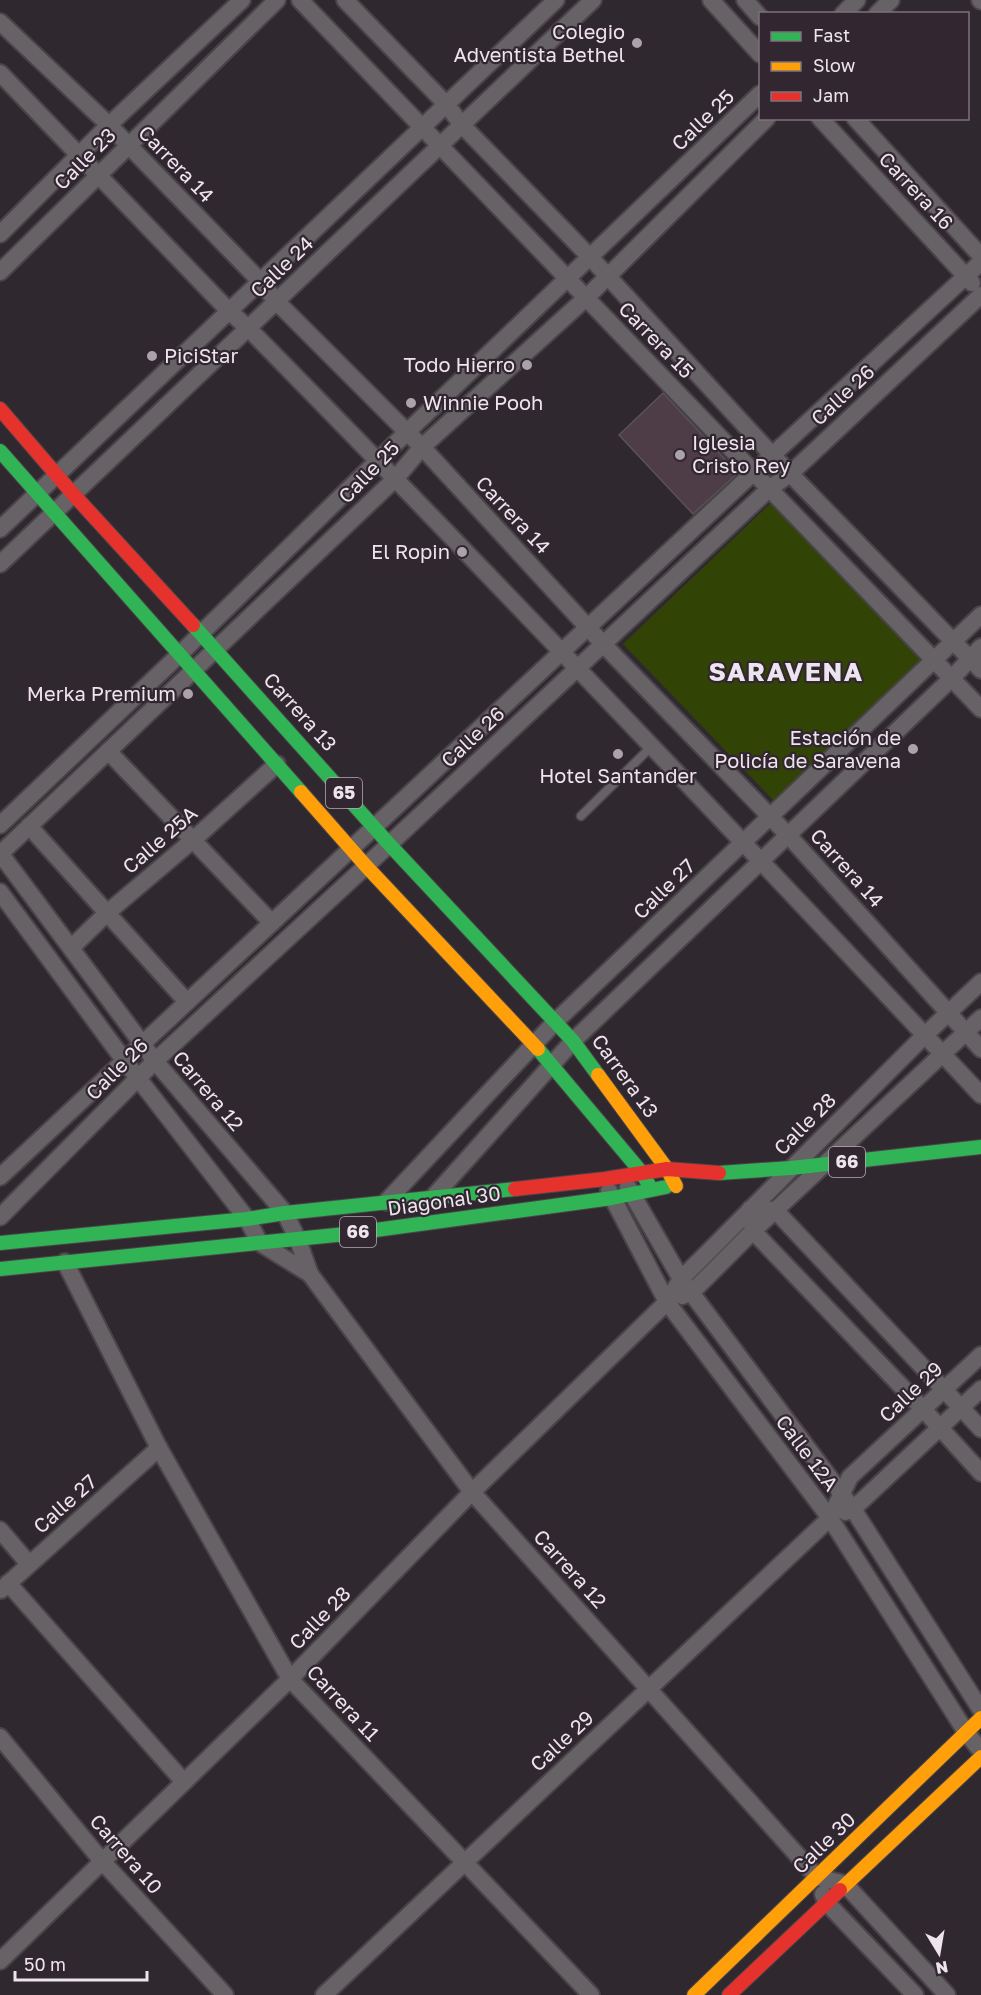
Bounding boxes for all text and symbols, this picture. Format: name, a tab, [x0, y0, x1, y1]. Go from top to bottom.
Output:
legend	[759, 12, 969, 120]
place label: Colegio Adventista Bethel	[453, 19, 625, 66]
text: Fast	[813, 24, 850, 46]
marker: Colegio Adventista Bethel	[630, 36, 644, 50]
text: Slow	[813, 54, 856, 76]
street label: Calle 25	[666, 84, 738, 155]
text: Jam	[813, 84, 849, 106]
street label: Carrera 14	[134, 120, 219, 207]
street label: Calle 23	[48, 122, 120, 194]
street label: Carrera 16	[875, 146, 959, 234]
street label: Calle 24	[245, 231, 318, 302]
street label: Carrera 15	[614, 296, 699, 383]
place label: PiciStar	[164, 343, 238, 367]
marker: PiciStar	[145, 349, 159, 363]
place label: Todo Hierro	[404, 352, 515, 376]
marker: Todo Hierro	[520, 358, 534, 372]
street label: Calle 26	[806, 359, 879, 430]
place label: Winnie Pooh	[423, 390, 543, 414]
marker: Winnie Pooh	[404, 396, 418, 410]
place label: Iglesia Cristo Rey	[692, 430, 790, 477]
street label: Calle 25	[333, 435, 404, 507]
marker: Iglesia Cristo Rey	[673, 448, 687, 462]
street label: Carrera 14	[472, 470, 556, 558]
place label: El Ropin	[371, 539, 450, 563]
marker: El Ropin	[455, 545, 469, 559]
district label: SARAVENA	[708, 656, 864, 687]
street label: Carrera 13	[259, 667, 342, 755]
place label: Merka Premium	[27, 681, 176, 705]
marker: Merka Premium	[181, 687, 195, 701]
street label: Calle 26	[436, 701, 509, 772]
place label: Estación de Policía de Saravena	[714, 725, 901, 772]
marker: Estación de Policía de Saravena	[906, 742, 920, 756]
marker: Hotel Santander	[611, 747, 625, 761]
place label: Hotel Santander	[539, 763, 697, 787]
road number: 65	[326, 778, 362, 808]
street label: Calle 25A	[117, 800, 201, 878]
street label: Carrera 14	[806, 823, 889, 912]
street label: Calle 27	[628, 853, 699, 923]
street label: Carrera 13	[588, 1029, 664, 1122]
street label: Calle 26	[80, 1032, 152, 1104]
street label: Carrera 12	[168, 1045, 249, 1135]
street label: Calle 28	[768, 1087, 840, 1159]
road number: 66	[829, 1147, 865, 1177]
street label: Diagonal 30	[386, 1180, 502, 1220]
road number: 66	[340, 1217, 376, 1247]
street label: Calle 29	[874, 1356, 947, 1427]
street label: Calle 12A	[771, 1410, 844, 1495]
street label: Calle 27	[28, 1469, 101, 1538]
street label: Carrera 12	[529, 1524, 612, 1612]
street label: Calle 28	[284, 1581, 355, 1654]
street label: Carrera 11	[302, 1659, 385, 1746]
street label: Calle 29	[525, 1705, 598, 1776]
street label: Calle 30	[787, 1806, 860, 1878]
street label: Carrera 10	[86, 1809, 168, 1898]
north arrow	[909, 1923, 969, 1983]
scale bar	[15, 1944, 147, 1982]
text: 50 m	[24, 1953, 66, 1975]
text: N	[934, 1957, 950, 1979]

